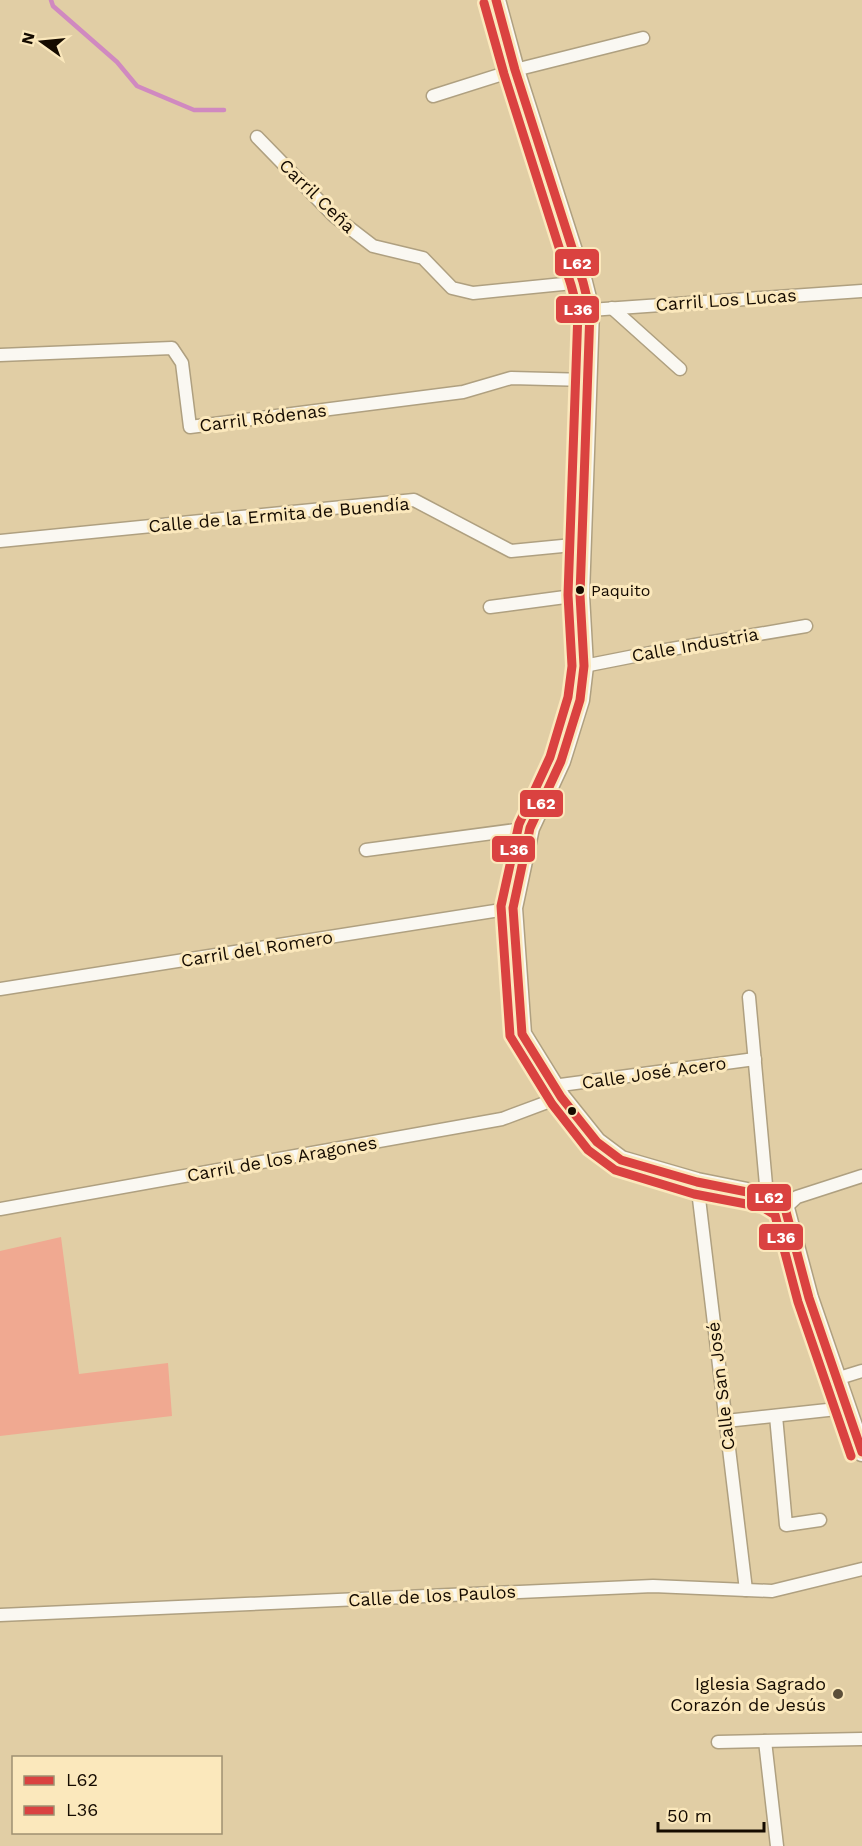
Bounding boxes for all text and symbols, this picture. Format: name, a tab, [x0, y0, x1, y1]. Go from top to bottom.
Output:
north arrow	[12, 12, 72, 72]
text: N	[17, 30, 39, 46]
street label: Carril Ceña	[275, 154, 360, 237]
line badge: L62	[554, 248, 600, 277]
text: L62	[563, 254, 591, 273]
street label: Carril Los Lucas	[655, 284, 797, 315]
line badge: L36	[555, 295, 600, 324]
text: L36	[564, 300, 593, 319]
street label: Carril Ródenas	[198, 399, 328, 436]
street label: Calle de la Ermita de Buendía	[148, 493, 410, 536]
place label: Paquito	[591, 581, 650, 600]
marker: Paquito	[574, 584, 586, 596]
street label: Calle Industria	[630, 623, 760, 666]
line badge: L62	[519, 789, 564, 818]
text: L62	[527, 794, 555, 813]
line badge: L36	[491, 835, 536, 863]
text: L36	[500, 840, 529, 859]
street label: Carril del Romero	[179, 926, 334, 971]
street label: Calle José Acero	[580, 1052, 728, 1093]
unlabelled marker	[566, 1105, 578, 1117]
street label: Carril de los Aragones	[185, 1131, 379, 1186]
line badge: L62	[746, 1183, 792, 1212]
text: L62	[755, 1188, 783, 1207]
line badge: L36	[758, 1223, 804, 1251]
text: L36	[767, 1228, 796, 1247]
street label: Calle San José	[702, 1321, 739, 1451]
street label: Calle de los Paulos	[348, 1581, 516, 1610]
place label: Iglesia Sagrado Corazón de Jesús	[670, 1673, 826, 1715]
marker: Iglesia Sagrado Corazón de Jesús	[831, 1687, 845, 1701]
legend	[12, 1756, 222, 1834]
text: L62	[66, 1769, 98, 1790]
scale bar	[658, 1795, 764, 1833]
text: L36	[66, 1799, 98, 1820]
text: 50 m	[667, 1805, 712, 1826]

